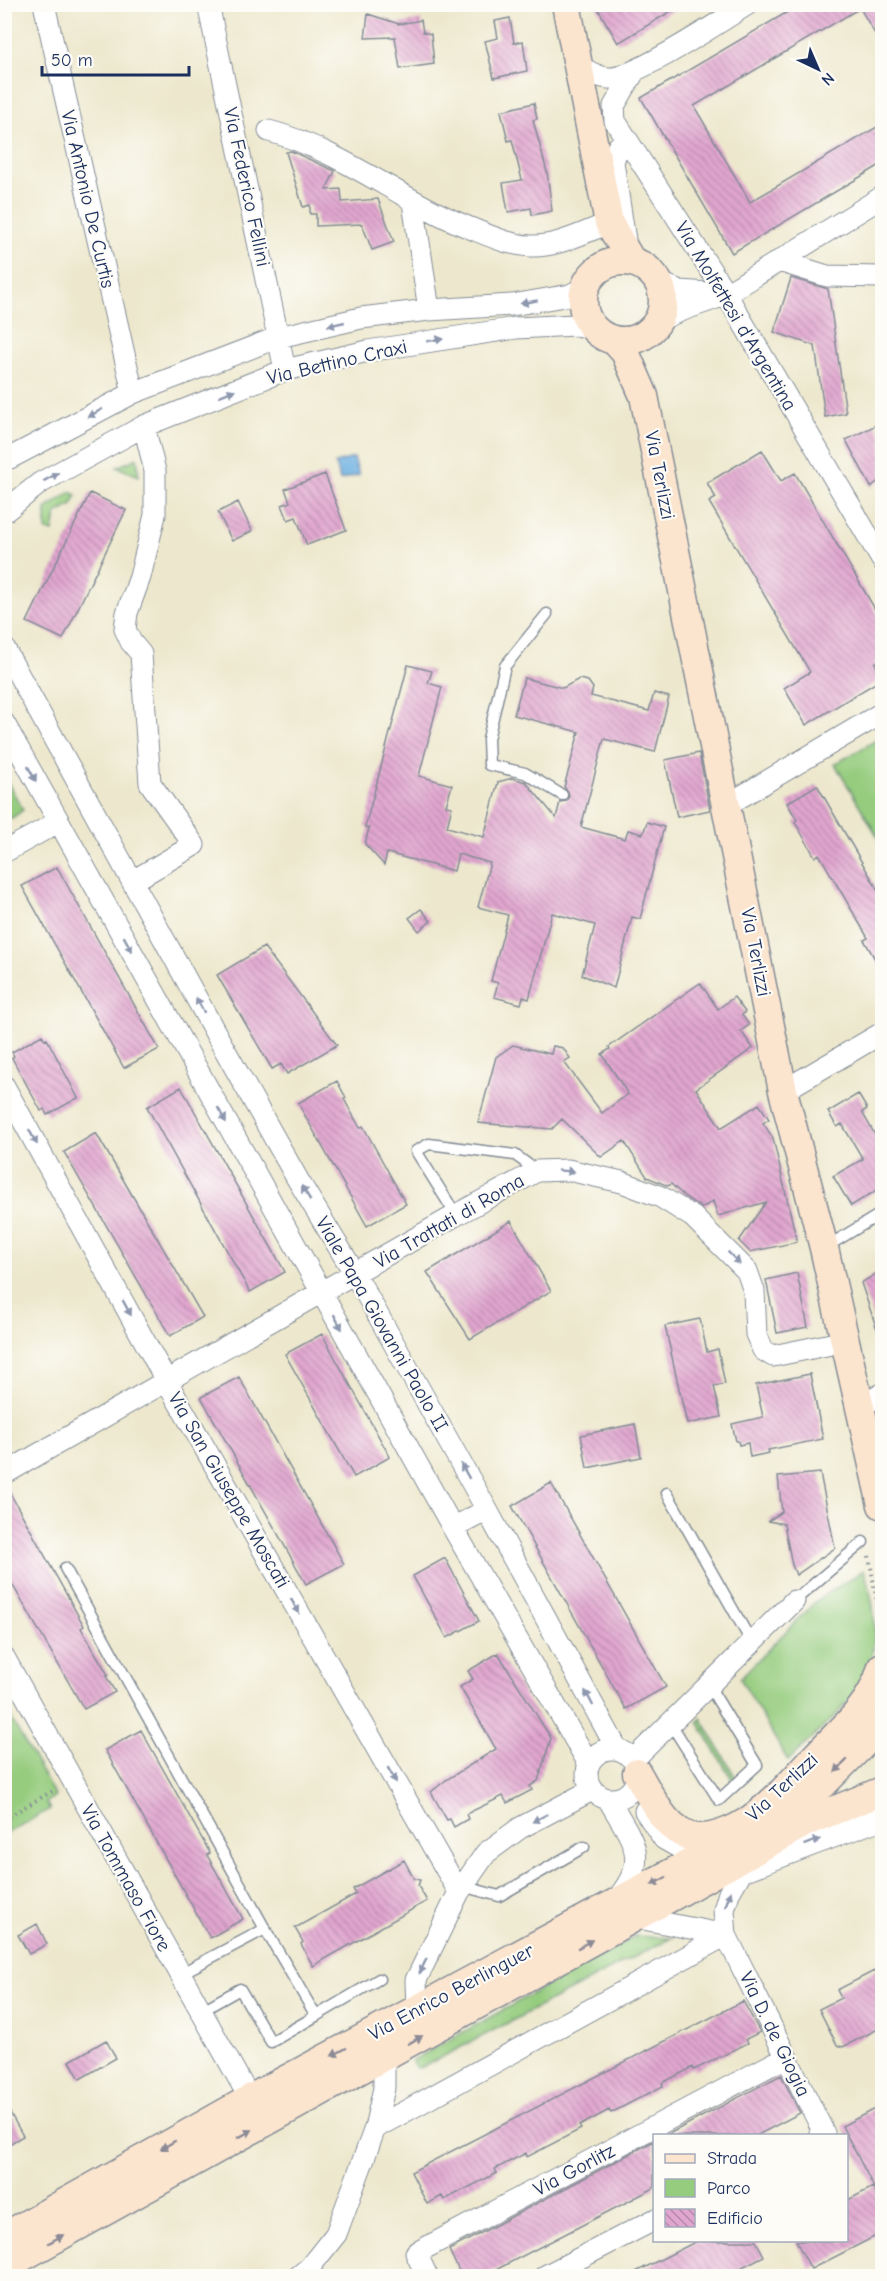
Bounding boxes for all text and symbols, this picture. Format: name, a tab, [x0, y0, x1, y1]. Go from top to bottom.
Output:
scale bar	[42, 39, 189, 77]
north arrow	[788, 39, 848, 99]
text: 50 m	[51, 50, 93, 71]
text: N	[818, 69, 838, 89]
street label: Via Federico Fellini	[219, 105, 275, 269]
street label: Via Antonio De Curtis	[56, 108, 120, 290]
street label: Via Molfettesi d'Argentina	[670, 217, 802, 415]
one-way arrow	[520, 297, 539, 306]
one-way arrow	[326, 320, 345, 329]
street label: Via Bettino Craxi	[265, 335, 409, 389]
one-way arrow	[426, 336, 445, 345]
one-way arrow	[218, 388, 236, 398]
one-way arrow	[86, 408, 103, 418]
street label: Via Terlizzi	[640, 429, 680, 521]
one-way arrow	[43, 472, 60, 482]
one-way arrow	[27, 766, 37, 783]
street label: Via Terlizzi	[736, 906, 776, 998]
one-way arrow	[123, 936, 133, 953]
one-way arrow	[195, 996, 205, 1013]
one-way arrow	[217, 1106, 227, 1123]
one-way arrow	[28, 1129, 38, 1146]
one-way arrow	[557, 1167, 576, 1176]
street label: Via Trattati di Roma	[370, 1169, 528, 1273]
one-way arrow	[301, 1184, 311, 1201]
street label: Viale Papa Giovanni Paolo II	[311, 1212, 453, 1436]
one-way arrow	[727, 1251, 741, 1266]
one-way arrow	[121, 1300, 132, 1316]
one-way arrow	[332, 1314, 343, 1330]
street label: Via San Giuseppe Moscati	[163, 1388, 295, 1592]
one-way arrow	[460, 1463, 470, 1480]
one-way arrow	[290, 1598, 300, 1615]
one-way arrow	[584, 1689, 594, 1706]
street label: Via Terlizzi	[741, 1748, 823, 1826]
one-way arrow	[835, 1759, 849, 1773]
one-way arrow	[387, 1767, 397, 1784]
street label: Via Tommaso Fiore	[76, 1800, 176, 1956]
one-way arrow	[531, 1812, 549, 1822]
one-way arrow	[803, 1837, 821, 1847]
one-way arrow	[650, 1876, 667, 1886]
one-way arrow	[723, 1890, 733, 1908]
street label: Via Enrico Berlinguer	[364, 1939, 538, 2045]
one-way arrow	[577, 1939, 594, 1949]
one-way arrow	[418, 1958, 427, 1975]
street label: Via D. de Giogia	[735, 1968, 815, 2100]
one-way arrow	[407, 2034, 423, 2045]
one-way arrow	[330, 2047, 347, 2057]
one-way arrow	[236, 2129, 253, 2139]
legend	[653, 2134, 848, 2242]
street label: Via Gorlitz	[530, 2139, 619, 2201]
one-way arrow	[159, 2140, 176, 2150]
text: Strada	[707, 2148, 757, 2169]
text: Parco	[707, 2178, 750, 2199]
text: Edificio	[707, 2208, 763, 2229]
one-way arrow	[47, 2234, 64, 2244]

